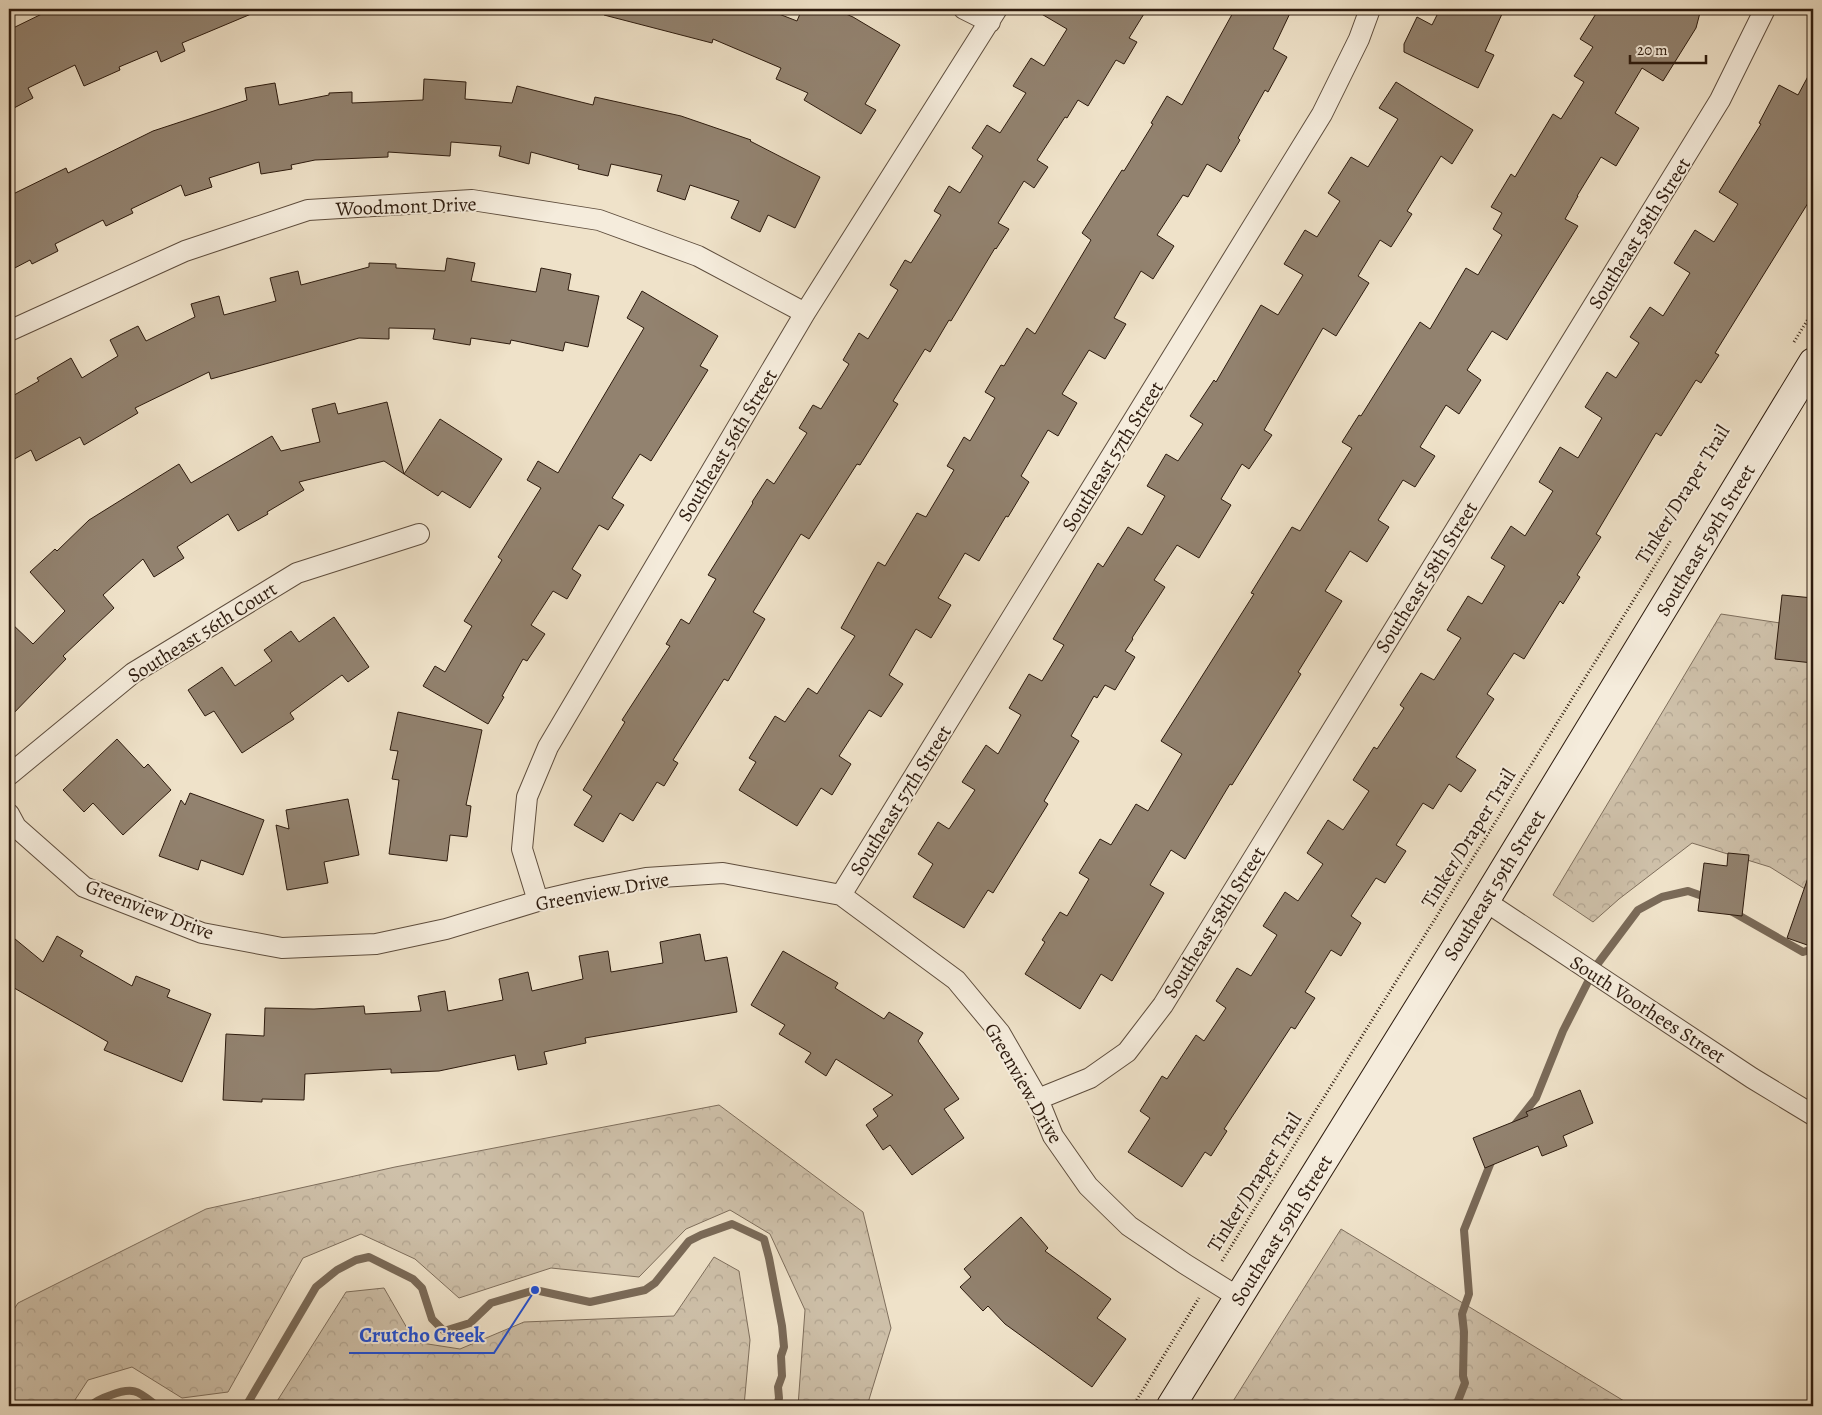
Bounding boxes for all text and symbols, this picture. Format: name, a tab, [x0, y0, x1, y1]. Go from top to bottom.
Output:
scale bar	[1630, 32, 1706, 64]
text: 20 m	[1637, 40, 1668, 60]
street label: Southeast 58th Street	[1582, 152, 1697, 314]
street label: Woodmont Drive	[334, 191, 477, 222]
street label: Southeast 56th Street	[671, 364, 784, 527]
street label: Southeast 57th Street	[1055, 376, 1170, 537]
street label: Tinker/Draper Trail	[1629, 419, 1736, 569]
street label: Southeast 59th Street	[1649, 459, 1762, 621]
street label: Southeast 58th Street	[1369, 496, 1484, 658]
street label: Southeast 56th Court	[122, 575, 282, 689]
street label: Southeast 57th Street	[843, 720, 958, 881]
street label: Tinker/Draper Trail	[1415, 763, 1522, 913]
street label: Southeast 59th Street	[1437, 804, 1552, 966]
street label: Southeast 58th Street	[1157, 841, 1272, 1003]
street label: Greenview Drive	[533, 865, 671, 918]
street label: Greenview Drive	[82, 873, 218, 946]
street label: South Voorhees Street	[1565, 949, 1731, 1070]
street label: Greenview Drive	[978, 1018, 1069, 1149]
street label: Tinker/Draper Trail	[1201, 1107, 1308, 1257]
street label: Southeast 59th Street	[1224, 1149, 1339, 1311]
callout: Crutcho Creek	[349, 1317, 494, 1353]
text: Crutcho Creek	[359, 1321, 485, 1349]

